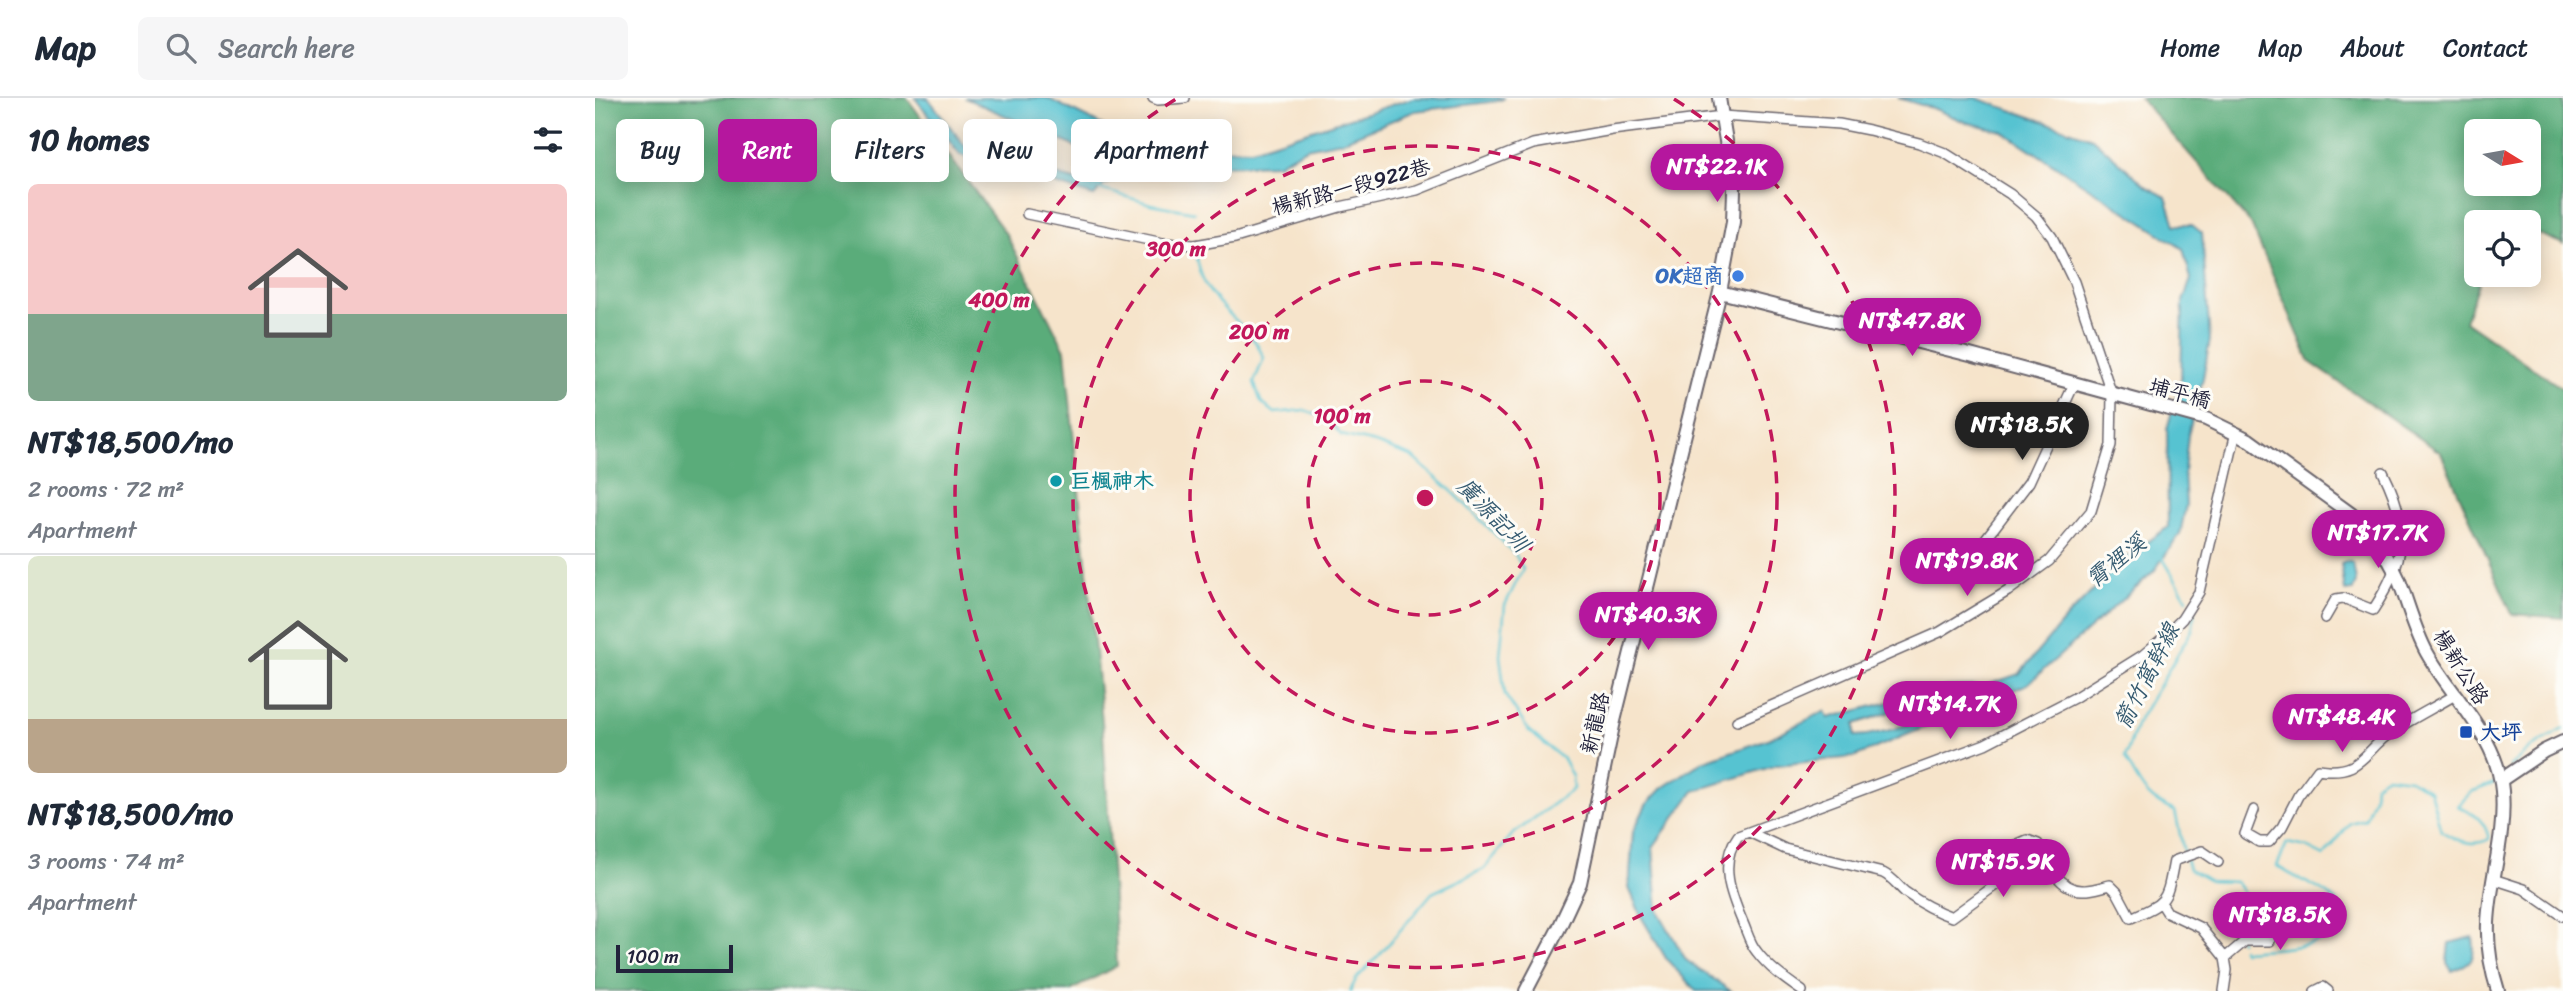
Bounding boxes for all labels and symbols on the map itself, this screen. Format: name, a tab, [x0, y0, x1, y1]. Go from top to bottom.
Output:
north arrow	[2464, 119, 2541, 196]
pin: NT$22.1K	[1645, 144, 1789, 204]
street label: 楊新路一段922巷	[1267, 148, 1435, 226]
text: 300 m	[1145, 230, 1207, 268]
place label: OK超商	[1656, 257, 1724, 295]
marker: OK超商	[1730, 268, 1746, 284]
text: 400 m	[967, 281, 1030, 319]
pin: NT$47.8K	[1840, 299, 1984, 358]
text: 200 m	[1228, 313, 1290, 351]
street label: 埔平橋	[2145, 366, 2215, 420]
text: 100 m	[1313, 397, 1371, 435]
pin: NT$18.5K	[1950, 402, 2094, 462]
place label: 巨楓神木	[1070, 462, 1154, 500]
water label: 廣源記圳	[1446, 468, 1542, 564]
marker: 巨楓神木	[1048, 473, 1064, 489]
centre of rings	[1413, 486, 1437, 510]
pin: NT$17.7K	[2306, 510, 2450, 570]
water label: 霄裡溪	[2076, 522, 2157, 599]
pin: NT$19.8K	[1895, 538, 2039, 598]
pin: NT$40.3K	[1576, 592, 1720, 652]
water label: 箭竹窩幹線	[2103, 615, 2192, 737]
street label: 楊新公路	[2423, 621, 2499, 713]
pin: NT$14.7K	[1878, 682, 2022, 741]
street label: 新龍路	[1569, 688, 1621, 758]
pin: NT$48.4K	[2270, 694, 2414, 754]
place label: 大坪	[2480, 713, 2522, 751]
marker: 大坪	[2458, 724, 2474, 740]
pin: NT$15.9K	[1931, 840, 2075, 899]
pin: NT$18.5K	[2208, 892, 2352, 952]
scale bar	[616, 942, 733, 974]

